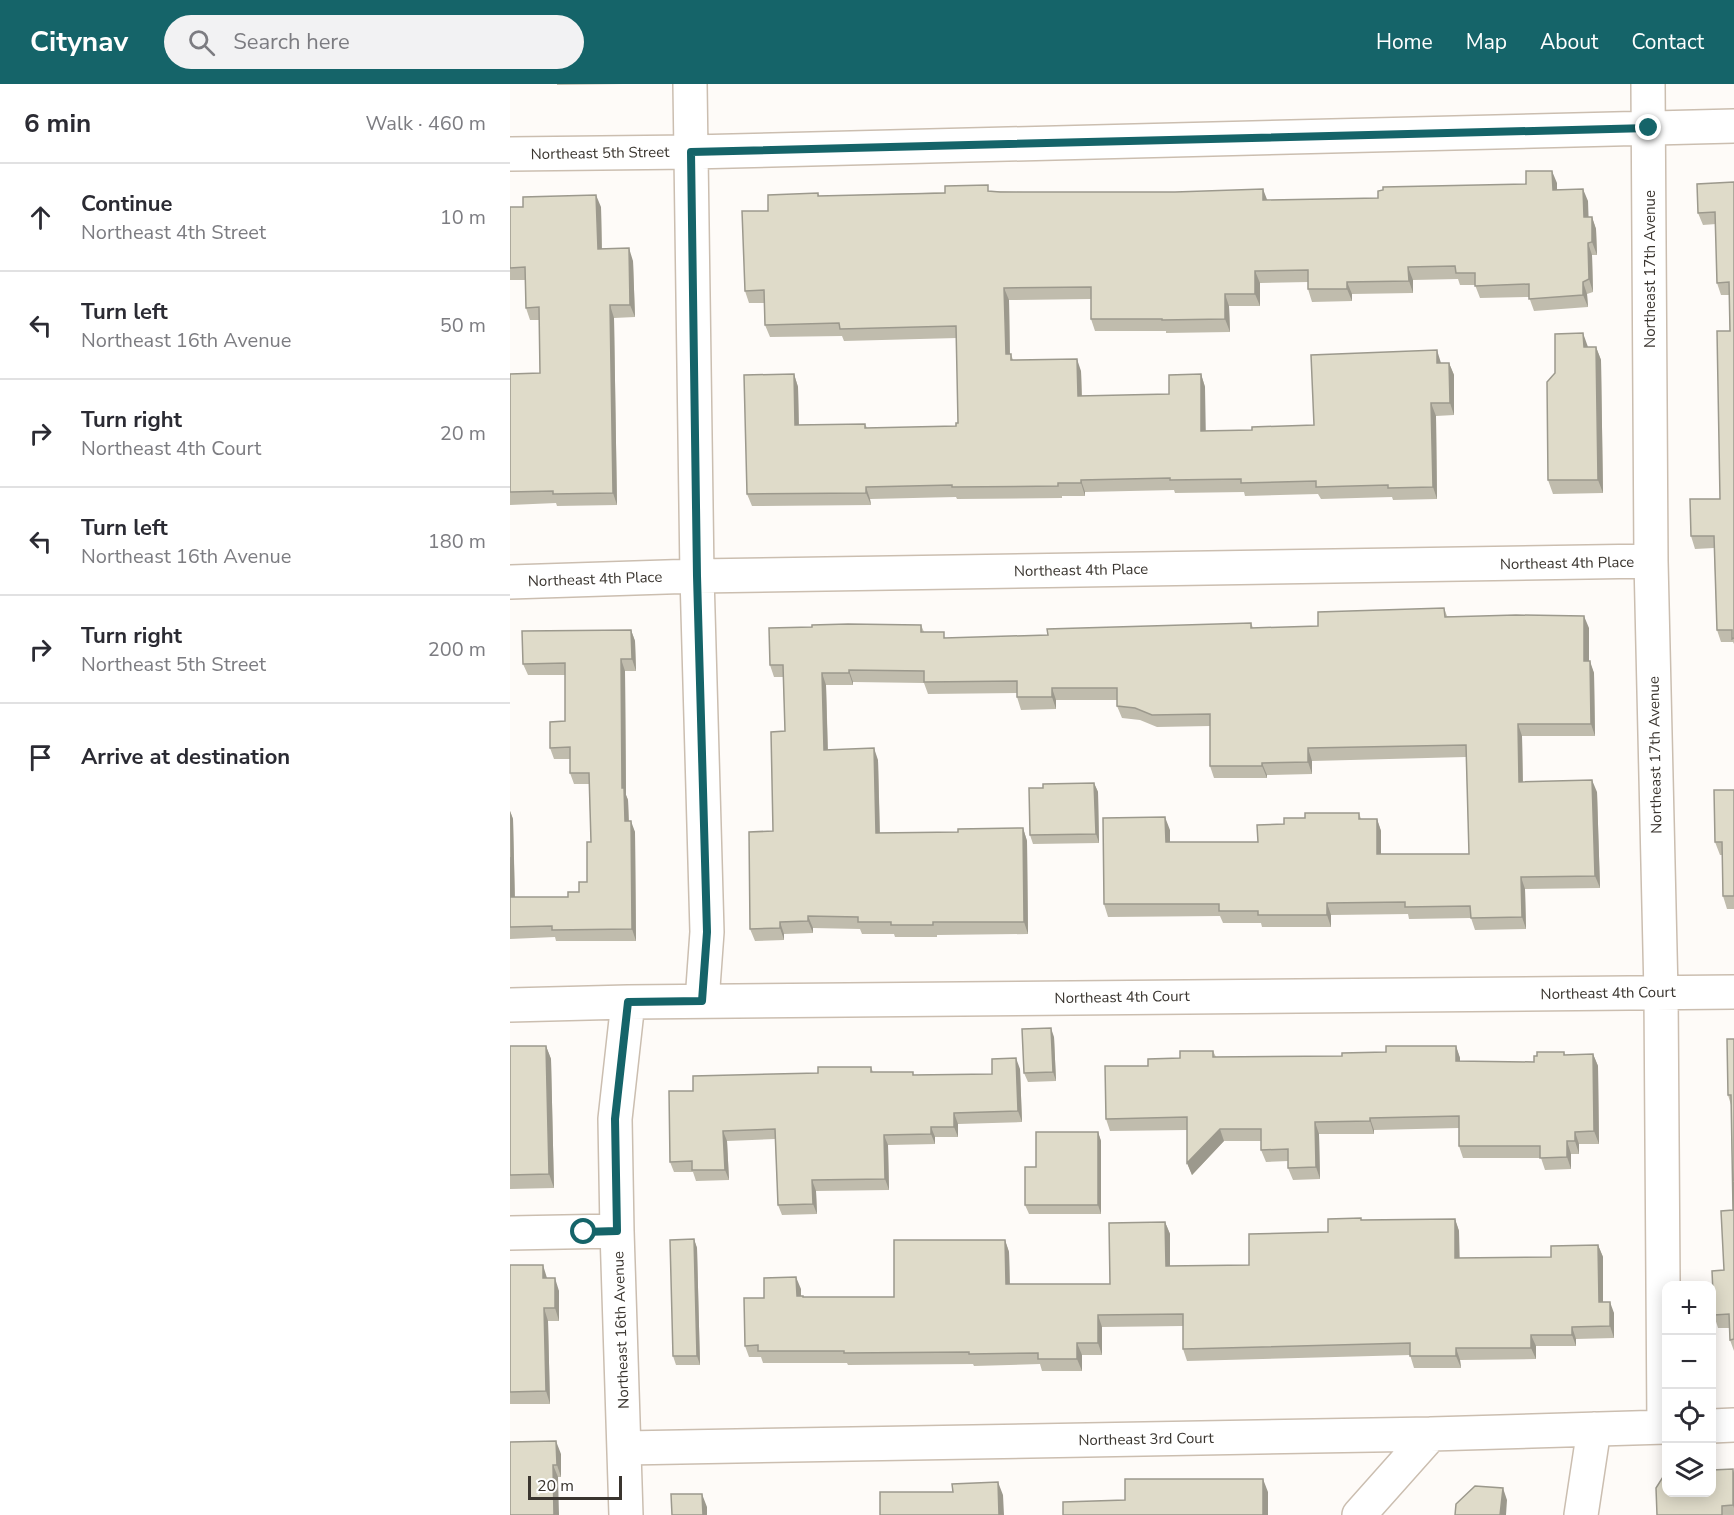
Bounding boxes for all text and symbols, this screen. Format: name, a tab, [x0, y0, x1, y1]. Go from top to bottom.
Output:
search box	[164, 15, 584, 69]
text: Citynav	[30, 23, 128, 61]
icon: search	[185, 26, 218, 59]
text: Search here	[233, 27, 350, 57]
text: Home	[1376, 28, 1433, 56]
text: Map	[1466, 28, 1507, 56]
text: About	[1540, 28, 1598, 56]
text: Contact	[1631, 28, 1704, 56]
text: 6 min	[24, 106, 91, 141]
text: Walk · 460 m	[366, 110, 486, 137]
route end	[1635, 114, 1661, 140]
street label: Northeast 5th Street	[530, 142, 670, 164]
text: Continue	[81, 189, 172, 219]
street label: Northeast 17th Avenue	[1640, 190, 1660, 348]
icon: ahead	[24, 201, 57, 234]
text: 10 m	[440, 204, 486, 231]
text: Northeast 4th Street	[81, 219, 266, 246]
text: Turn left	[81, 297, 168, 327]
icon: left	[24, 309, 57, 342]
text: 50 m	[440, 312, 486, 339]
text: Northeast 16th Avenue	[81, 327, 291, 354]
text: Turn right	[81, 405, 182, 435]
icon: right	[24, 417, 57, 450]
text: 20 m	[440, 420, 486, 447]
text: Northeast 4th Court	[81, 435, 261, 462]
text: Turn left	[81, 513, 168, 543]
icon: left	[24, 525, 57, 558]
text: 180 m	[428, 528, 486, 555]
text: Northeast 16th Avenue	[81, 543, 291, 570]
street label: Northeast 4th Place	[1500, 552, 1634, 574]
street label: Northeast 4th Place	[1014, 559, 1148, 581]
street label: Northeast 4th Place	[527, 567, 663, 591]
text: Turn right	[81, 621, 182, 651]
icon: right	[24, 633, 57, 666]
text: 200 m	[428, 636, 486, 663]
text: Northeast 5th Street	[81, 651, 266, 678]
street label: Northeast 17th Avenue	[1644, 676, 1666, 834]
icon: arrive	[24, 741, 57, 774]
text: Arrive at destination	[81, 742, 290, 772]
street label: Northeast 4th Court	[1540, 982, 1676, 1004]
street label: Northeast 4th Court	[1054, 986, 1190, 1008]
route start	[570, 1218, 596, 1244]
street label: Northeast 16th Avenue	[608, 1251, 634, 1409]
map controls	[1662, 1281, 1716, 1497]
button: +	[1662, 1281, 1716, 1335]
button: −	[1662, 1335, 1716, 1389]
button: locate	[1662, 1389, 1716, 1443]
street label: Northeast 3rd Court	[1078, 1428, 1215, 1450]
button: layers	[1662, 1443, 1716, 1497]
scale bar	[528, 1473, 622, 1500]
text: 20 m	[537, 1475, 574, 1497]

